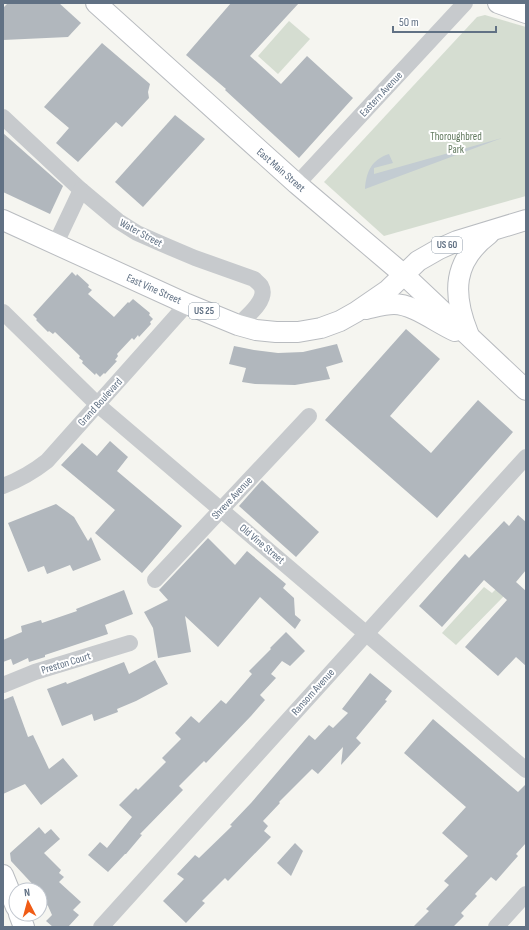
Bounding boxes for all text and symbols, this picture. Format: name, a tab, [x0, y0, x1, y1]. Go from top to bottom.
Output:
scale bar	[393, 8, 496, 34]
text: 50 m	[399, 15, 419, 30]
street label: Eastern Avenue	[357, 69, 405, 119]
park label: Thoroughbred Park	[430, 130, 482, 156]
street label: East Main Street	[254, 145, 308, 195]
street label: Water Street	[117, 216, 165, 250]
road number: US 60	[432, 237, 462, 253]
street label: East Vine Street	[125, 271, 184, 307]
road number: US 25	[189, 303, 219, 319]
street label: Grand Boulevard	[75, 375, 125, 429]
street label: Shreve Avenue	[209, 474, 255, 522]
street label: Old Vine Street	[237, 521, 288, 567]
street label: Preston Court	[40, 649, 93, 677]
street label: Ransom Avenue	[289, 666, 337, 718]
north arrow	[8, 882, 48, 922]
text: N	[23, 886, 31, 899]

